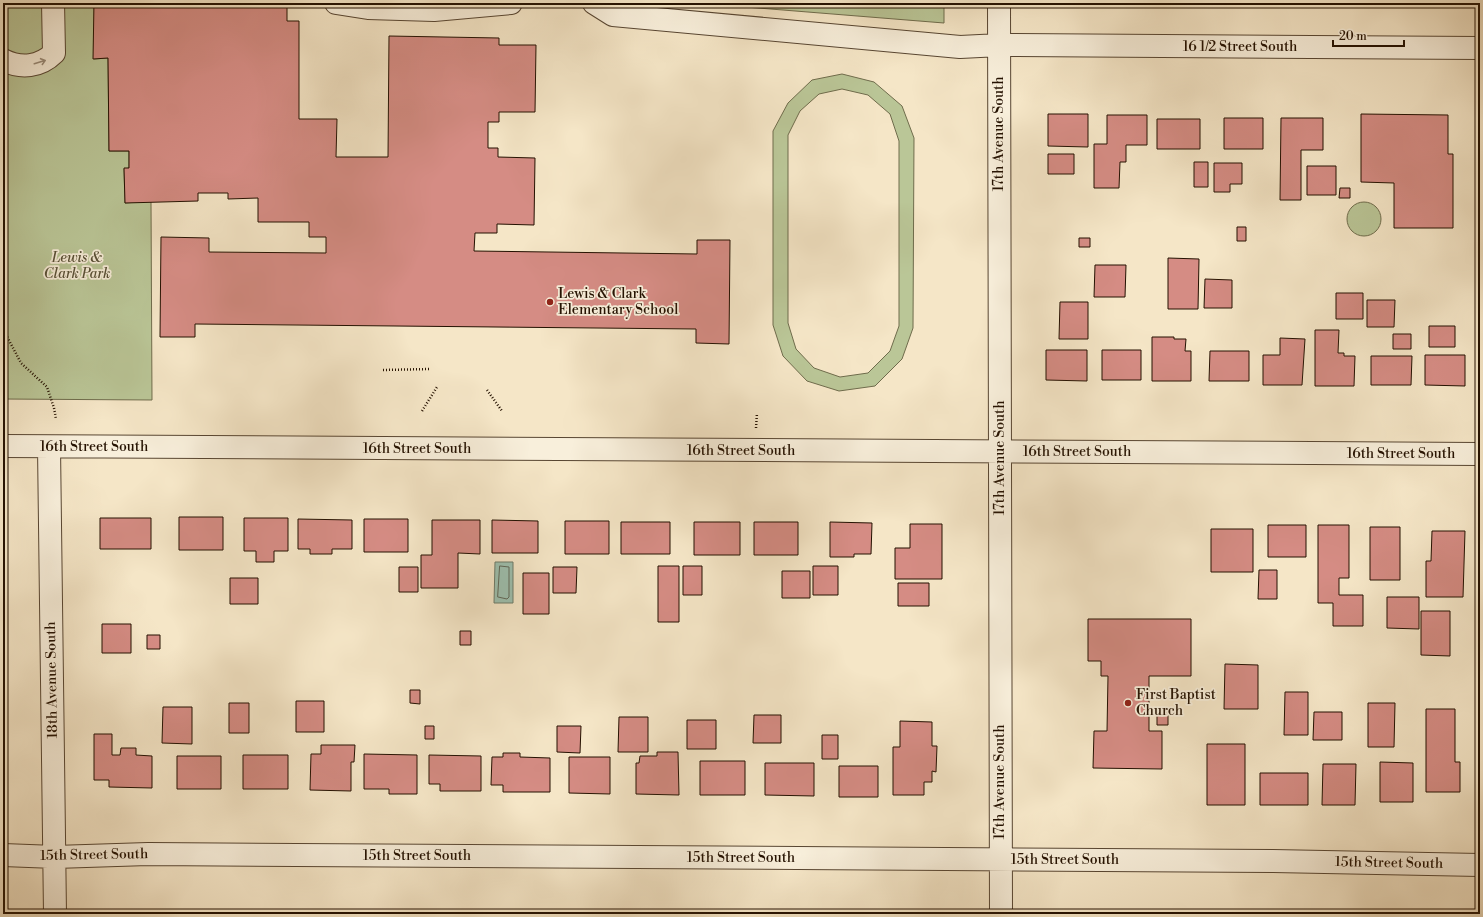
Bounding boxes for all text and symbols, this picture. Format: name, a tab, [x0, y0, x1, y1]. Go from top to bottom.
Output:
scale bar	[1333, 22, 1404, 48]
text: 20 m	[1339, 29, 1367, 44]
street label: 16 1/2 Street South	[1183, 38, 1298, 56]
one-way arrow	[34, 58, 47, 65]
street label: 17th Avenue South	[990, 76, 1008, 192]
park label: Lewis & Clark Park	[44, 249, 110, 283]
place label: Lewis & Clark Elementary School	[558, 285, 678, 319]
marker: Lewis & Clark Elementary School	[545, 297, 555, 307]
street label: 17th Avenue South	[991, 400, 1009, 516]
street label: 16th Street South	[40, 438, 149, 456]
street label: 16th Street South	[363, 440, 472, 458]
street label: 16th Street South	[687, 442, 796, 460]
street label: 16th Street South	[1023, 443, 1132, 461]
street label: 16th Street South	[1347, 445, 1456, 463]
street label: 18th Avenue South	[42, 621, 62, 739]
place label: First Baptist Church	[1136, 686, 1216, 720]
marker: First Baptist Church	[1123, 698, 1133, 708]
street label: 17th Avenue South	[991, 724, 1009, 840]
street label: 15th Street South	[40, 845, 149, 865]
street label: 15th Street South	[363, 847, 472, 865]
street label: 15th Street South	[687, 849, 796, 867]
street label: 15th Street South	[1011, 851, 1120, 869]
street label: 15th Street South	[1335, 853, 1444, 873]

